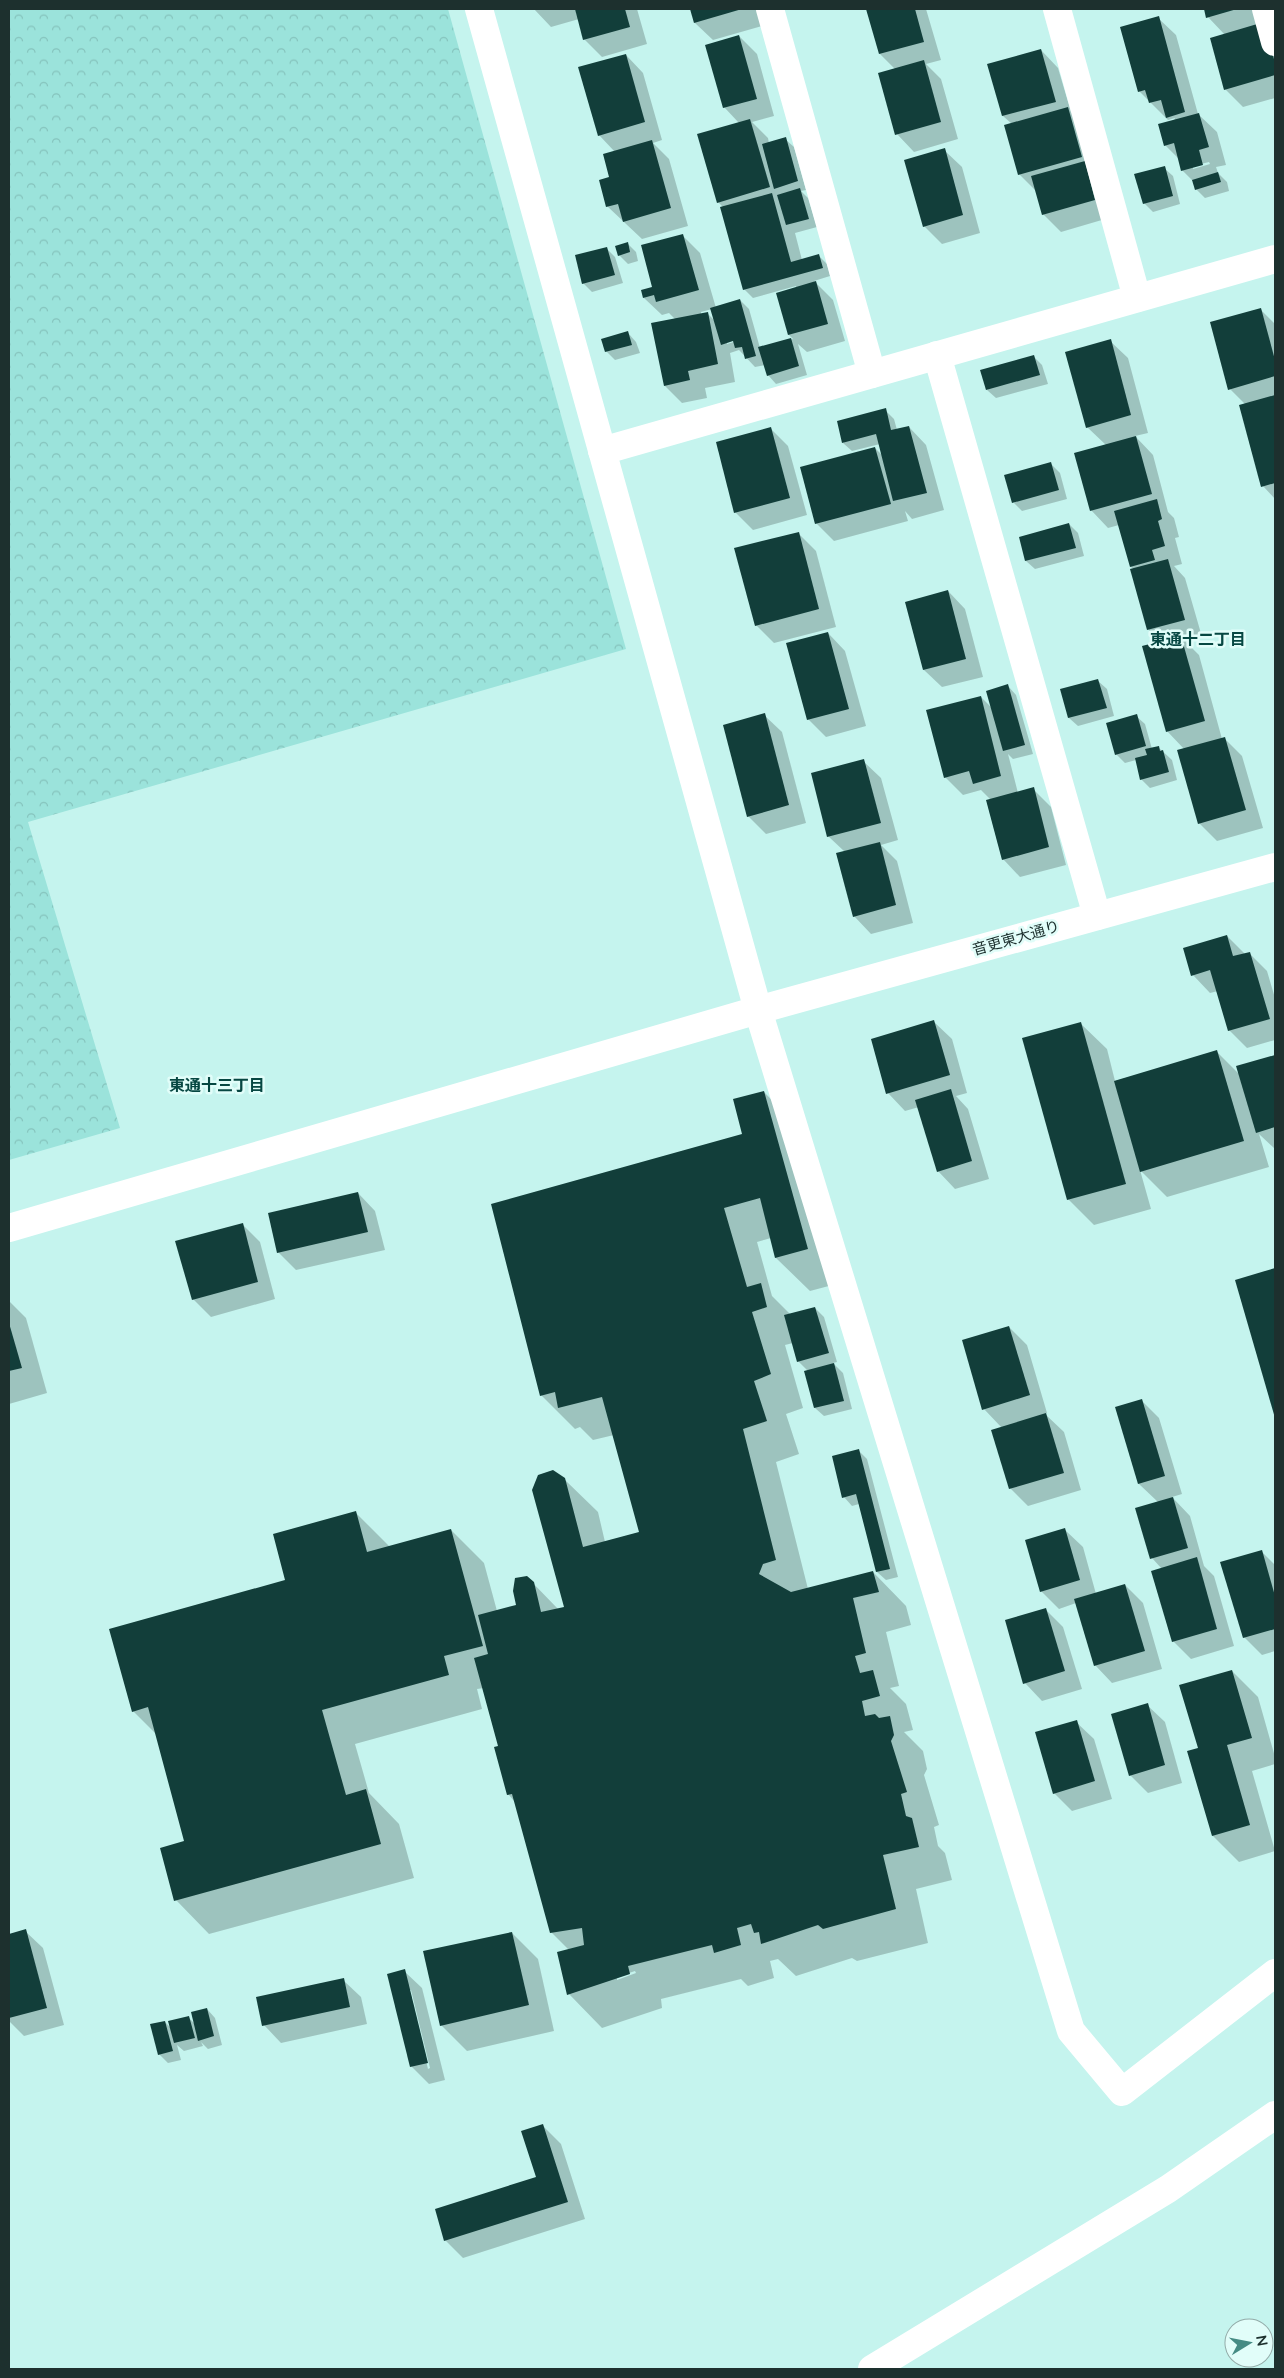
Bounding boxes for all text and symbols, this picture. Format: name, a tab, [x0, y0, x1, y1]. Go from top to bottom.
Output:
district label: 東通十二丁目	[1150, 629, 1246, 648]
street label: 音更東大通り	[970, 916, 1061, 958]
district label: 東通十三丁目	[169, 1075, 265, 1094]
north arrow	[1224, 2318, 1274, 2368]
text: N	[1253, 2334, 1272, 2347]

